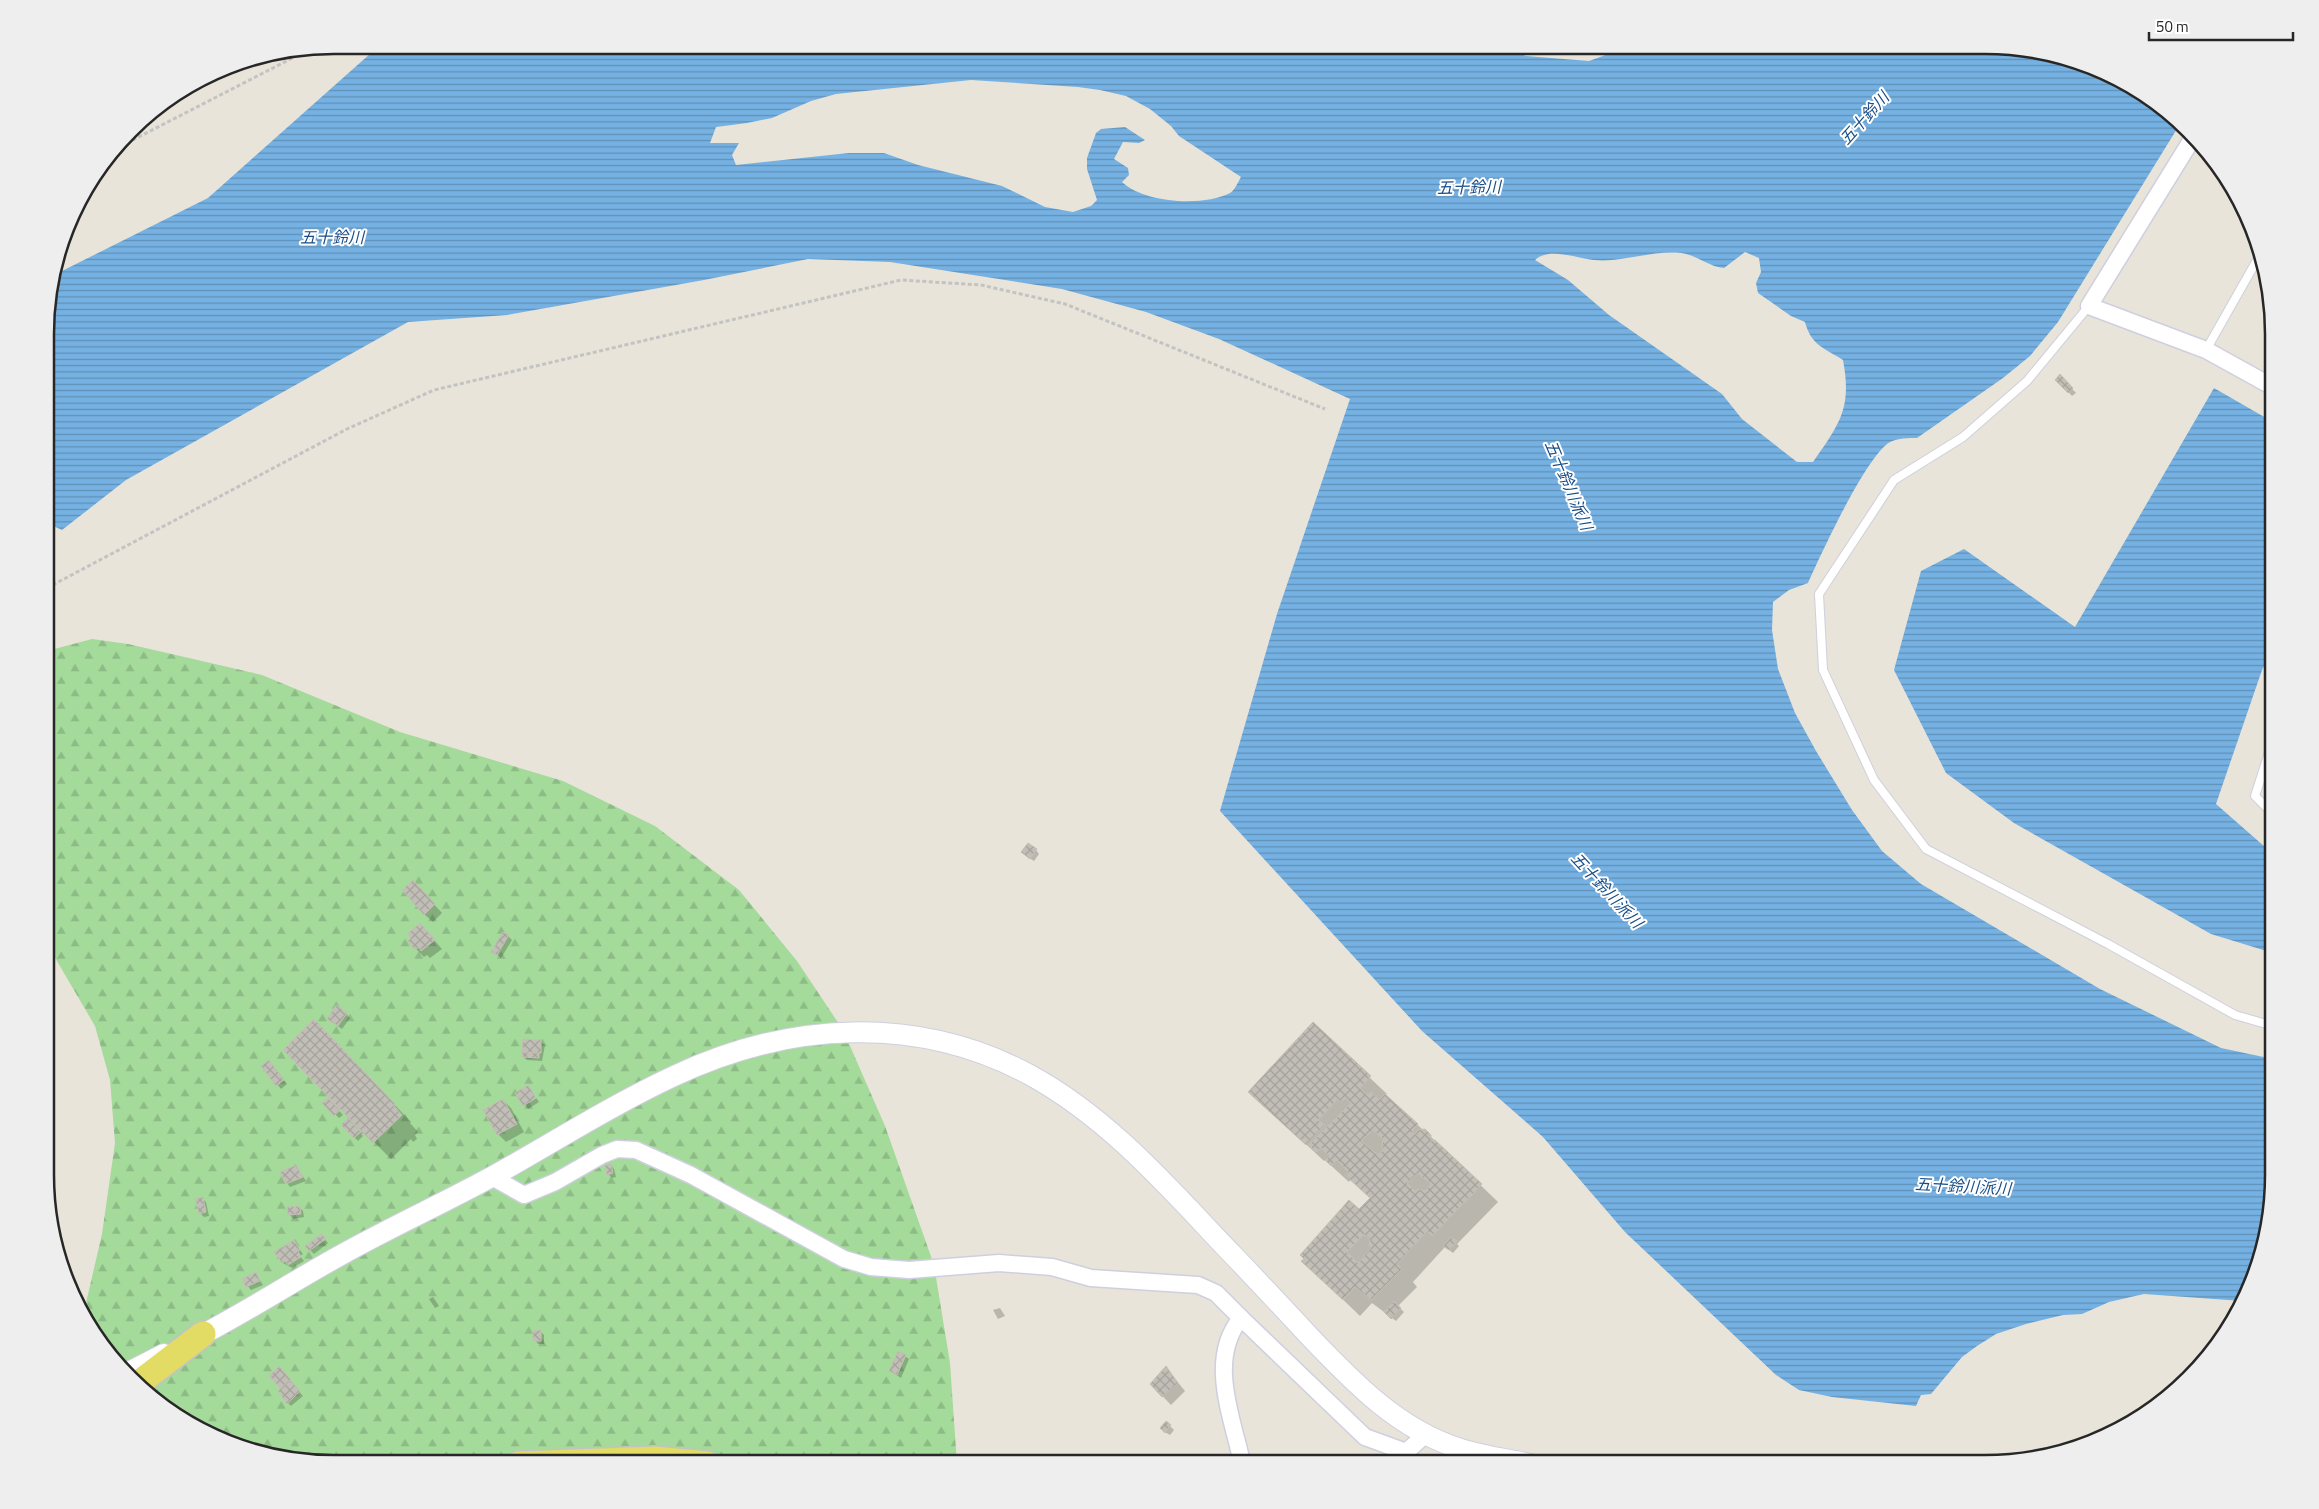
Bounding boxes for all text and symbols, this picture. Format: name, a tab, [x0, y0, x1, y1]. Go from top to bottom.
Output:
scale bar	[2149, 10, 2293, 42]
text: 50 m	[2156, 15, 2189, 38]
water label: 五十鈴川	[1834, 85, 1896, 150]
water label: 五十鈴川	[1437, 174, 1503, 200]
water label: 五十鈴川	[300, 225, 366, 249]
water label: 五十鈴川派川	[1539, 436, 1600, 536]
water label: 五十鈴川派川	[1565, 847, 1650, 935]
water label: 五十鈴川派川	[1914, 1172, 2014, 1201]

